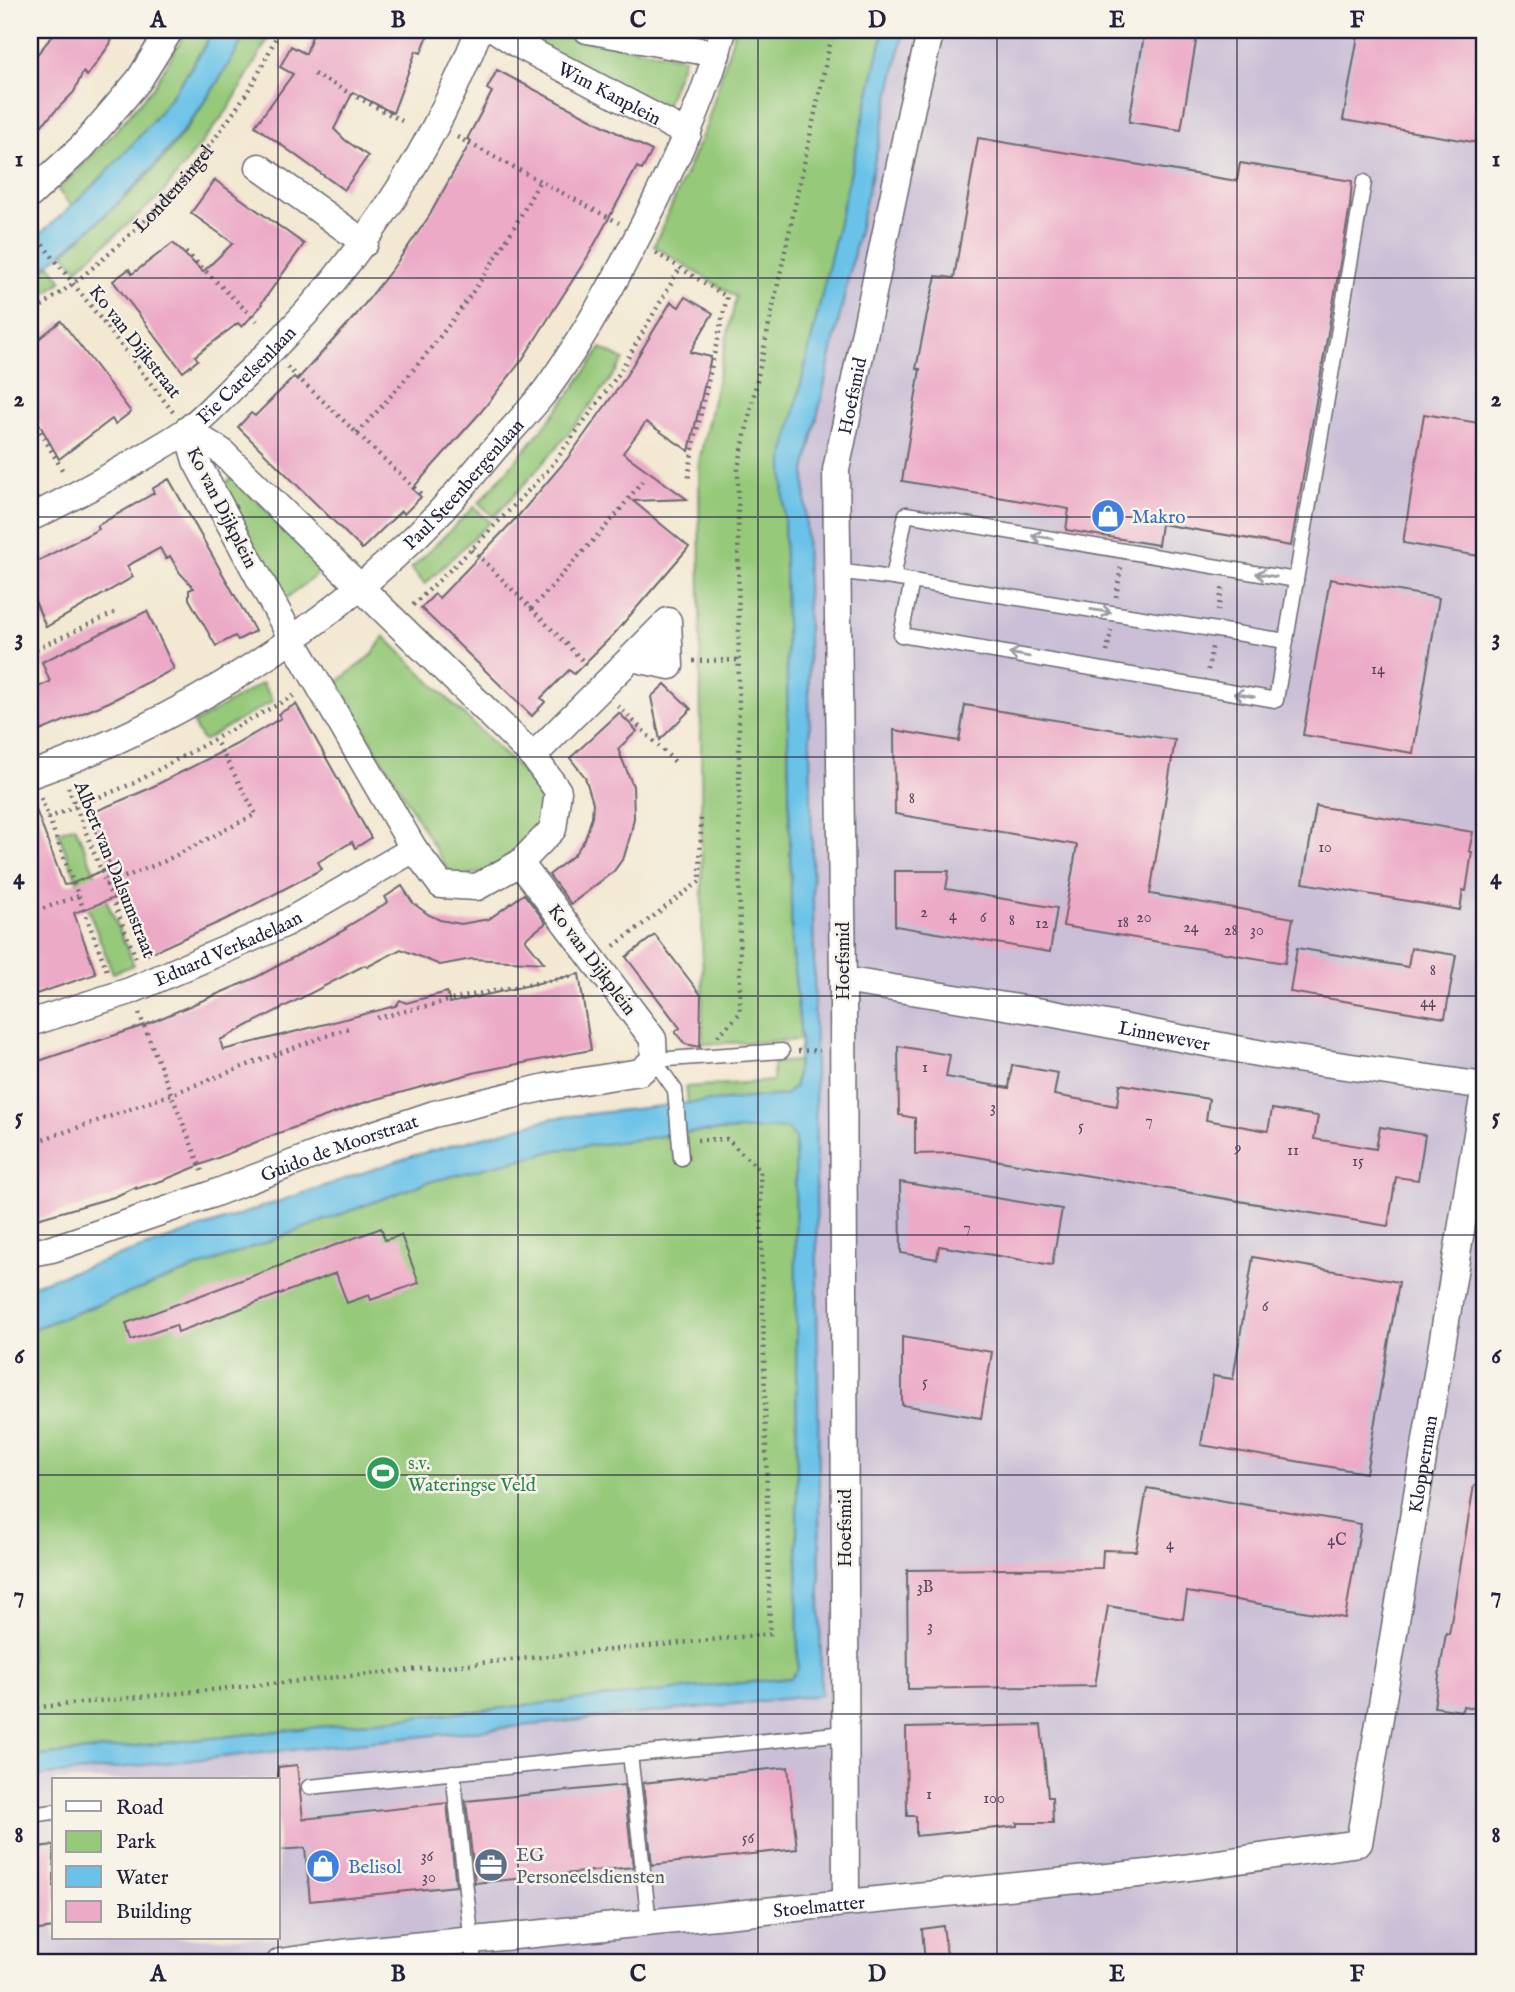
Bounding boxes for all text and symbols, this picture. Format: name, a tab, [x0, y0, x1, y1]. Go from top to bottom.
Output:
text: A	[149, 6, 167, 35]
text: B	[390, 6, 406, 35]
text: C	[630, 6, 647, 35]
text: D	[868, 6, 886, 35]
text: E	[1109, 6, 1125, 35]
text: F	[1350, 6, 1365, 35]
street label: Wim Kanplein	[553, 58, 665, 132]
street label: Londensingel	[129, 140, 220, 239]
text: 1	[15, 145, 23, 174]
text: 1	[1492, 145, 1500, 174]
street label: Ko van Dijkstraat	[83, 281, 186, 404]
street label: Fie Carelsenlaan	[193, 322, 302, 430]
street label: Hoefsmid	[834, 354, 873, 437]
text: 2	[14, 385, 25, 414]
text: 2	[1491, 385, 1502, 414]
street label: Paul Steenbergenlaan	[399, 414, 530, 556]
street label: Ko van Dijkplein	[180, 443, 262, 573]
shop icon: Makro	[1089, 497, 1127, 535]
place label: Makro	[1132, 506, 1185, 530]
one-way arrow	[1031, 530, 1054, 543]
one-way arrow	[1255, 568, 1278, 581]
one-way arrow	[1089, 605, 1112, 618]
text: 3	[15, 624, 23, 653]
text: 3	[1492, 624, 1500, 653]
one-way arrow	[1009, 648, 1031, 661]
house number: 14	[1371, 660, 1385, 680]
one-way arrow	[1233, 687, 1255, 701]
street label: Albert van Dalsumstraat	[67, 777, 161, 962]
house number: 8	[909, 789, 915, 809]
house number: 10	[1318, 838, 1332, 858]
text: 4	[13, 863, 25, 892]
text: 4	[1490, 863, 1502, 892]
street label: Ko van Dijkplein	[542, 900, 641, 1021]
house number: 2	[920, 903, 928, 923]
street label: Eduard Verkadelaan	[151, 906, 307, 993]
house number: 4	[949, 906, 957, 926]
house number: 6	[980, 908, 987, 928]
house number: 20	[1136, 908, 1152, 928]
house number: 8	[1009, 911, 1015, 931]
house number: 18	[1117, 913, 1129, 933]
house number: 12	[1035, 914, 1049, 934]
house number: 24	[1183, 918, 1199, 938]
street label: Hoefsmid	[832, 921, 856, 1000]
house number: 28	[1224, 921, 1238, 941]
house number: 30	[1250, 921, 1264, 941]
house number: 8	[1430, 961, 1436, 981]
house number: 44	[1420, 993, 1436, 1013]
street label: Linnewever	[1116, 1017, 1212, 1058]
house number: 1	[922, 1058, 928, 1078]
house number: 3	[990, 1098, 996, 1118]
text: 5	[15, 1103, 24, 1132]
text: 5	[1492, 1103, 1501, 1132]
street label: Guido de Moorstraat	[258, 1110, 422, 1188]
house number: 7	[1145, 1111, 1153, 1131]
house number: 5	[1078, 1117, 1084, 1137]
house number: 9	[1234, 1139, 1242, 1159]
house number: 11	[1287, 1141, 1299, 1161]
house number: 15	[1352, 1152, 1364, 1172]
house number: 7	[963, 1218, 971, 1238]
house number: 6	[1262, 1297, 1269, 1317]
text: 6	[14, 1342, 25, 1371]
text: 6	[1491, 1342, 1502, 1371]
house number: 5	[922, 1373, 928, 1393]
street label: Klopperman	[1404, 1414, 1444, 1515]
place label: s.v. Wateringse Veld	[408, 1452, 537, 1498]
sports icon: s.v. Wateringse Veld	[364, 1454, 402, 1492]
street label: Hoefsmid	[834, 1488, 858, 1567]
house number: 4C	[1327, 1531, 1347, 1551]
house number: 4	[1166, 1535, 1174, 1555]
house number: 3B	[917, 1578, 933, 1598]
text: 7	[14, 1581, 24, 1610]
text: 7	[1491, 1581, 1501, 1610]
house number: 3	[927, 1617, 933, 1637]
legend	[52, 1778, 280, 1940]
house number: 1	[926, 1785, 932, 1805]
house number: 100	[983, 1789, 1005, 1809]
text: Road	[116, 1795, 164, 1822]
text: 8	[14, 1821, 24, 1850]
text: 8	[1491, 1821, 1501, 1850]
text: Park	[116, 1829, 157, 1856]
house number: 56	[742, 1829, 755, 1849]
place label: EG Personeelsdiensten	[516, 1844, 665, 1890]
office icon: EG Personeelsdiensten	[472, 1846, 510, 1884]
shop icon: Belisol	[304, 1847, 342, 1885]
house number: 36	[421, 1847, 434, 1867]
place label: Belisol	[348, 1856, 402, 1880]
text: Water	[116, 1865, 169, 1892]
house number: 30	[422, 1868, 436, 1888]
street label: Stoelmatter	[772, 1891, 866, 1924]
text: Building	[116, 1899, 192, 1926]
text: A	[149, 1960, 167, 1989]
text: B	[390, 1960, 406, 1989]
text: C	[630, 1960, 647, 1989]
text: D	[868, 1960, 886, 1989]
text: E	[1109, 1960, 1125, 1989]
text: F	[1350, 1960, 1365, 1989]

